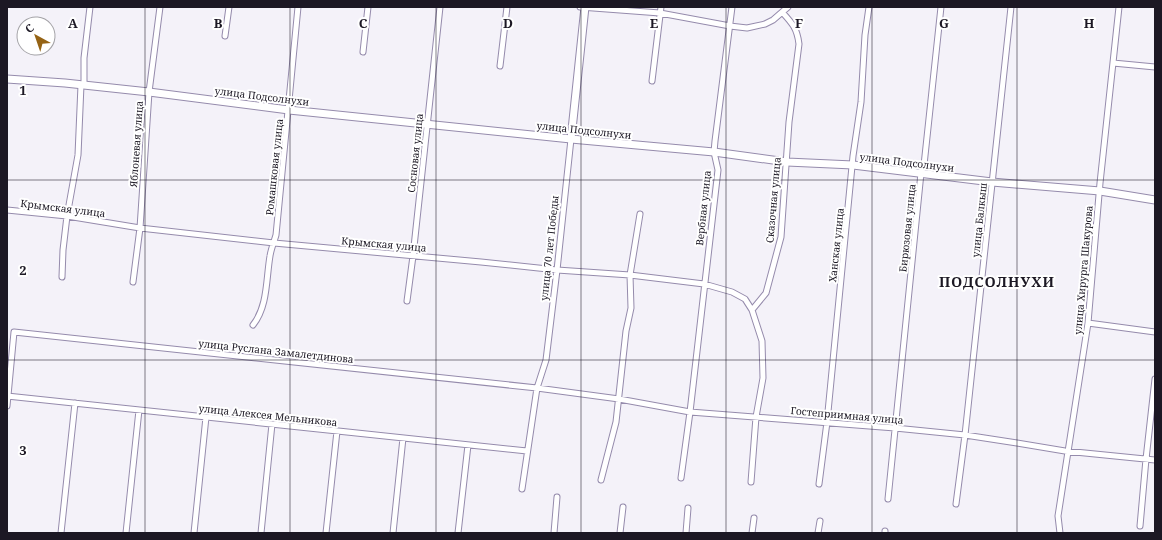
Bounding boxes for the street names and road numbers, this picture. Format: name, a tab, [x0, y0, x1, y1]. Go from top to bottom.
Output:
street label: улица Подсолнухи	[214, 83, 310, 109]
street label: Яблоневая улица	[126, 100, 146, 189]
street label: Сосновая улица	[404, 112, 426, 193]
street label: Ромашковая улица	[262, 118, 286, 216]
street label: улица Подсолнухи	[536, 118, 632, 142]
street label: улица Подсолнухи	[859, 149, 955, 175]
street label: Сказочная улица	[762, 156, 784, 244]
street label: Вербная улица	[692, 169, 714, 246]
street label: улица Балкыш	[968, 181, 990, 258]
street label: Бирюзовая улица	[895, 183, 919, 273]
street label: улица 70 лет Победы	[537, 195, 561, 301]
street label: Крымская улица	[20, 196, 107, 220]
street label: улица Хирурга Шакурова	[1070, 204, 1096, 335]
street label: Ханская улица	[825, 207, 847, 283]
street label: Крымская улица	[341, 233, 428, 255]
street label: улица Руслана Замалетдинова	[198, 336, 355, 366]
street label: улица Алексея Мельникова	[198, 401, 338, 429]
street label: Гостеприимная улица	[790, 403, 904, 427]

